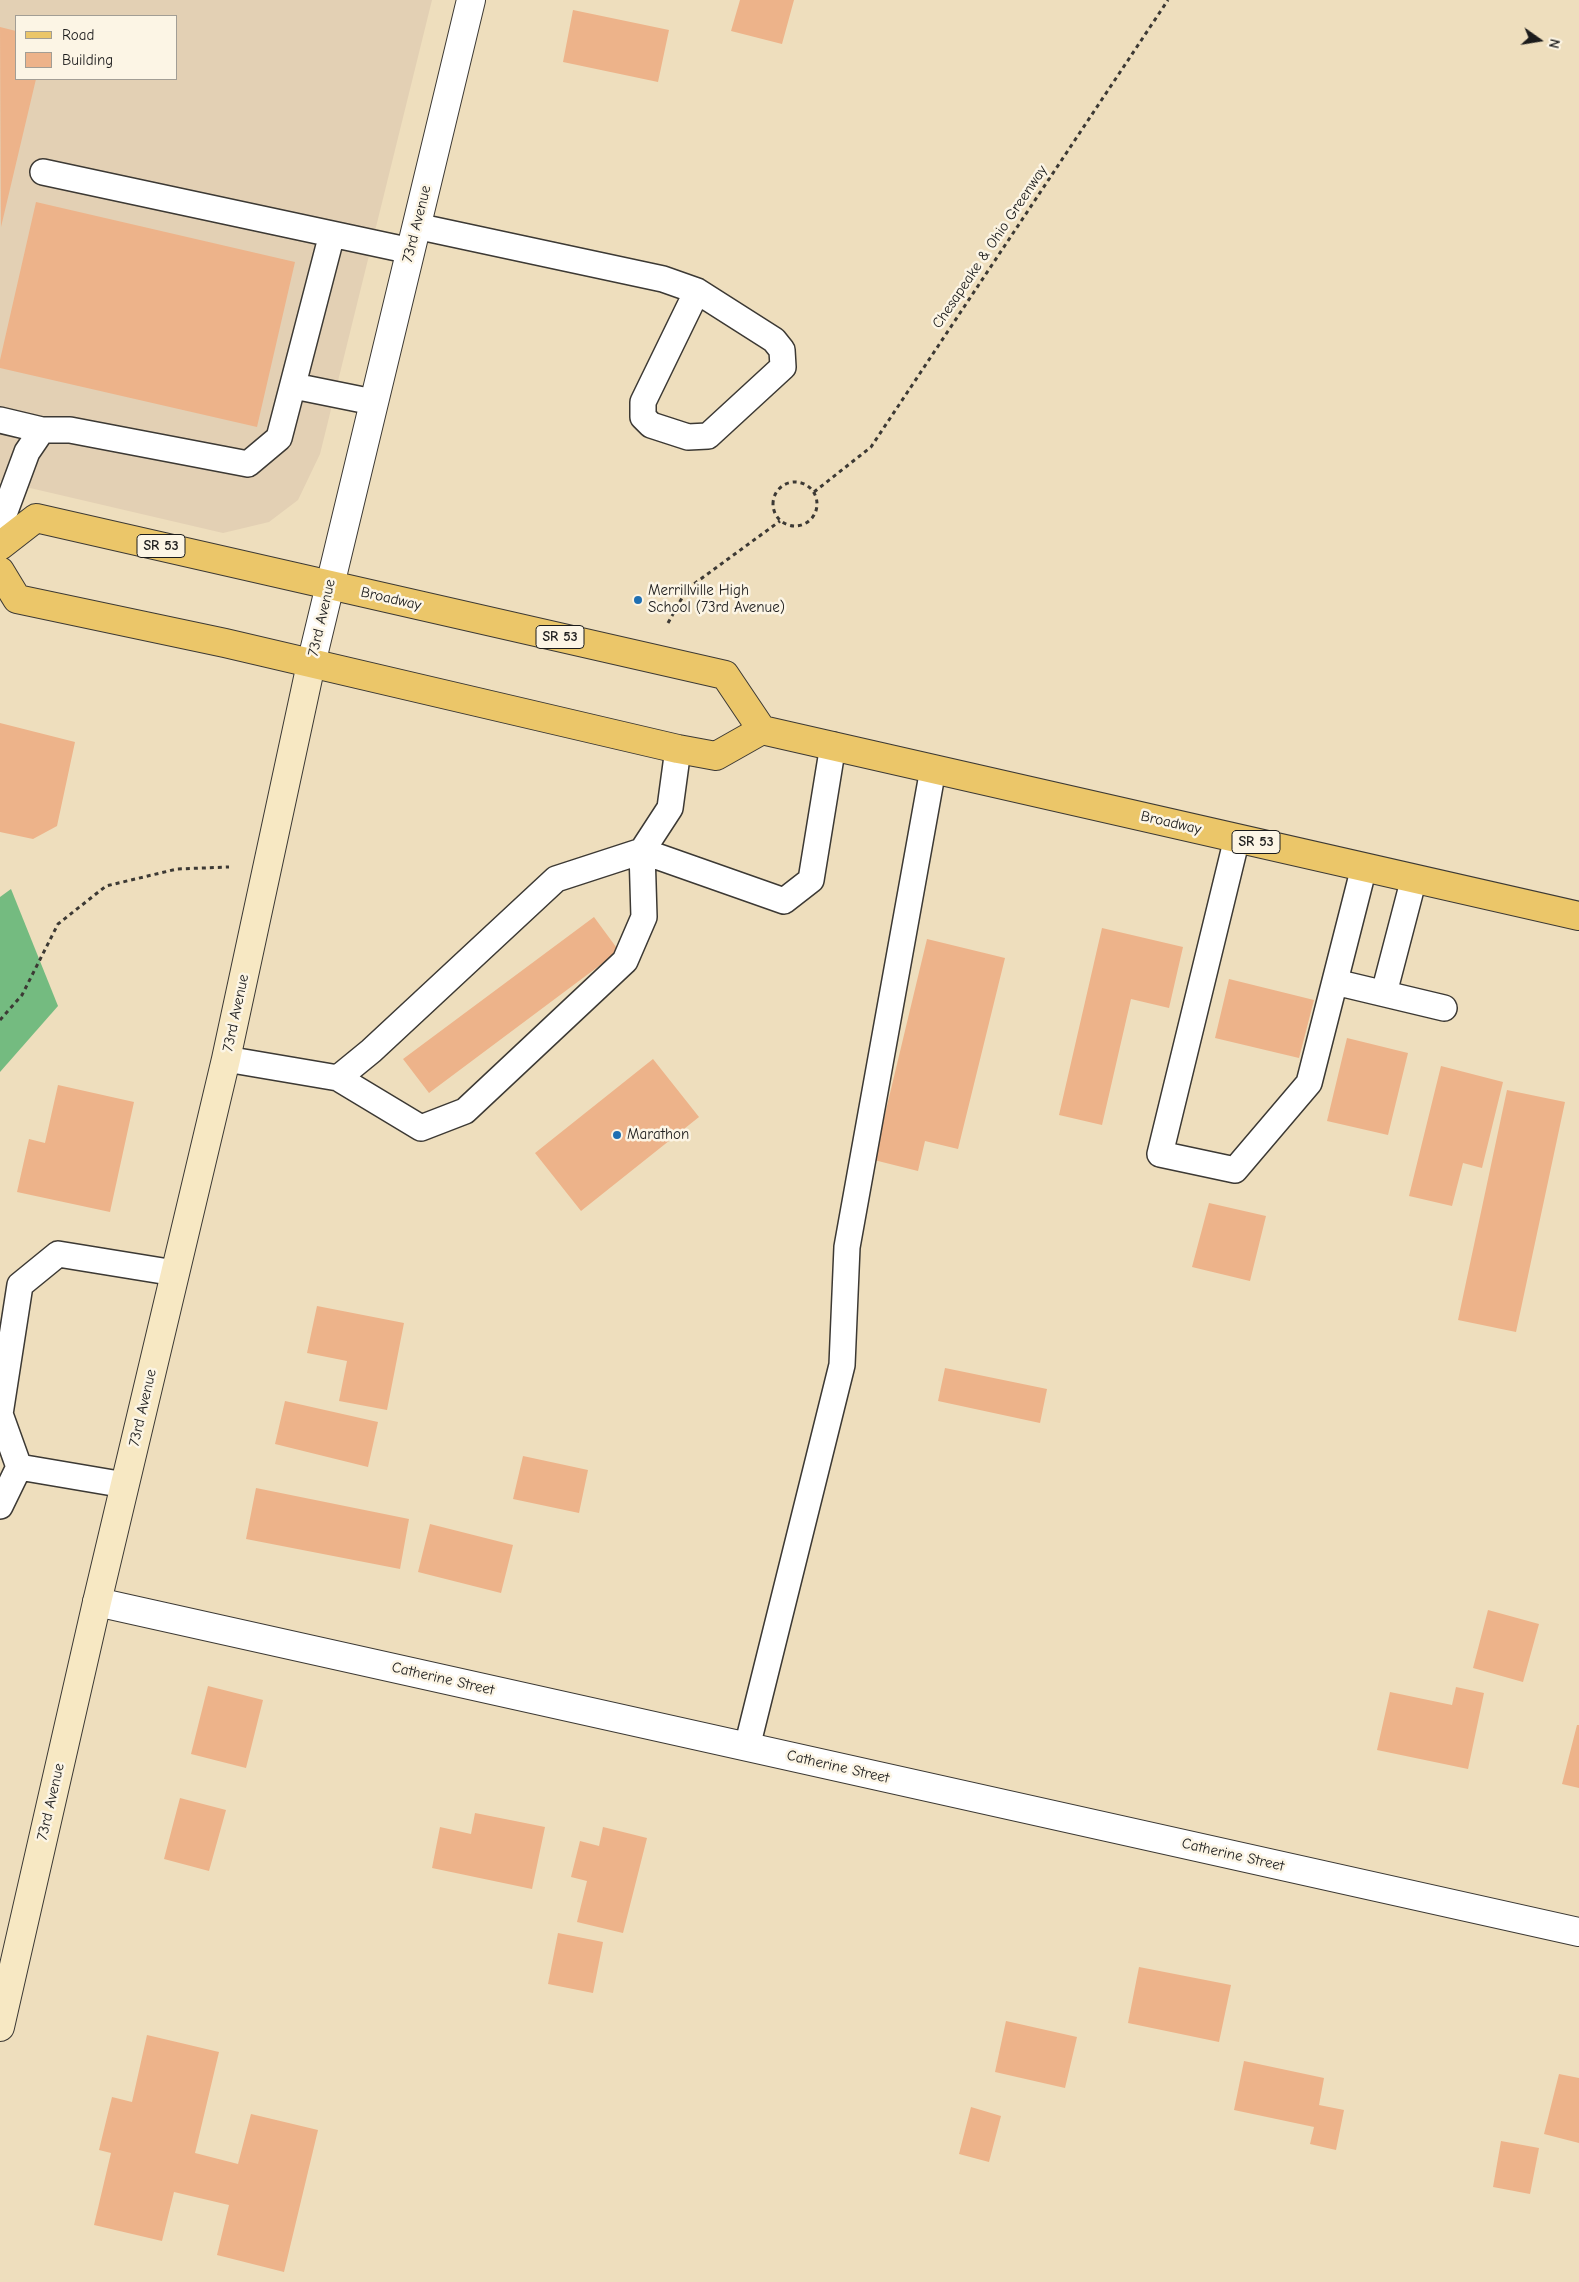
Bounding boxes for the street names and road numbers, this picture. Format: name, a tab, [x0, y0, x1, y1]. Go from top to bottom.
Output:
street label: Chesapeake & Ohio Greenway	[929, 162, 1051, 332]
street label: 73rd Avenue	[399, 184, 435, 264]
road number: SR 53	[137, 534, 185, 558]
street label: 73rd Avenue	[304, 578, 340, 658]
street label: Broadway	[359, 583, 423, 615]
road number: SR 53	[536, 626, 584, 649]
street label: Broadway	[1139, 807, 1203, 839]
road number: SR 53	[1232, 830, 1280, 854]
street label: 73rd Avenue	[219, 973, 253, 1053]
street label: 73rd Avenue	[125, 1368, 161, 1448]
street label: Catherine Street	[390, 1658, 496, 1700]
street label: Catherine Street	[785, 1746, 891, 1788]
street label: 73rd Avenue	[33, 1762, 69, 1842]
street label: Catherine Street	[1180, 1834, 1286, 1876]

